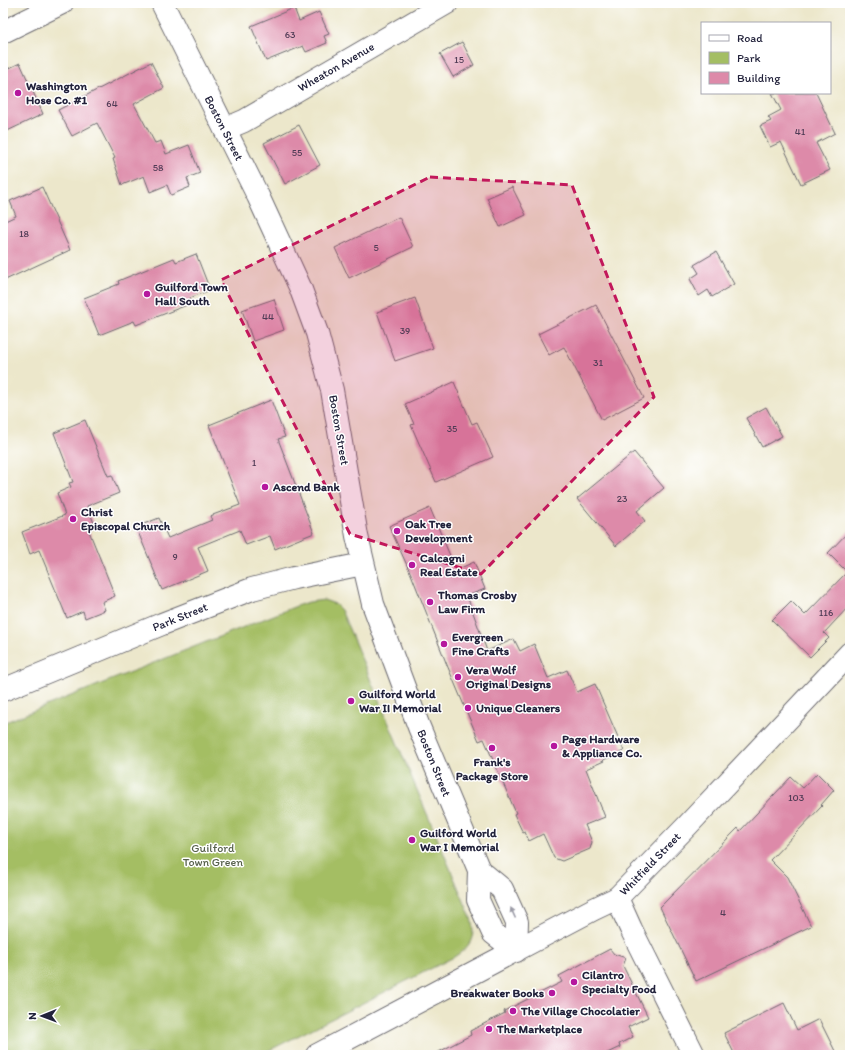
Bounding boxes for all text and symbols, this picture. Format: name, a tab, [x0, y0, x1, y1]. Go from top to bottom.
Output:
legend	[701, 22, 831, 94]
house number: 63	[285, 28, 296, 41]
text: Road	[737, 31, 763, 45]
street label: Wheaton Avenue	[295, 39, 377, 95]
text: Park	[737, 51, 761, 65]
house number: 15	[454, 53, 464, 66]
text: Building	[737, 71, 781, 85]
place label: Washington Hose Co. #1	[26, 79, 87, 107]
marker: Washington Hose Co. #1	[13, 88, 23, 98]
street label: Boston Street	[202, 93, 247, 163]
house number: 64	[106, 97, 118, 110]
house number: 41	[795, 125, 806, 138]
house number: 55	[292, 146, 302, 159]
house number: 58	[153, 161, 164, 174]
house number: 18	[19, 227, 30, 240]
house number: 5	[373, 241, 379, 254]
place label: Guilford Town Hall South	[155, 280, 228, 308]
marker: Guilford Town Hall South	[142, 289, 152, 299]
house number: 44	[262, 310, 274, 323]
house number: 39	[400, 324, 410, 337]
house number: 31	[593, 356, 603, 369]
street label: Boston Street	[326, 394, 352, 467]
house number: 35	[447, 422, 457, 435]
house number: 1	[252, 456, 257, 469]
place label: Ascend Bank	[272, 480, 340, 494]
marker: Ascend Bank	[260, 482, 270, 492]
house number: 23	[617, 492, 628, 505]
place label: Christ Episcopal Church	[81, 505, 171, 534]
marker: Christ Episcopal Church	[68, 514, 78, 524]
place label: Oak Tree Development	[405, 517, 473, 546]
marker: Oak Tree Development	[392, 526, 402, 536]
house number: 9	[172, 550, 178, 563]
place label: Calcagni Real Estate	[420, 551, 478, 579]
marker: Calcagni Real Estate	[407, 560, 417, 570]
place label: Thomas Crosby Law Firm	[437, 588, 517, 616]
marker: Thomas Crosby Law Firm	[425, 597, 435, 607]
street label: Park Street	[150, 599, 210, 634]
house number: 116	[819, 606, 833, 619]
place label: Evergreen Fine Crafts	[452, 630, 510, 658]
marker: Evergreen Fine Crafts	[439, 639, 449, 649]
place label: Vera Wolf Original Designs	[466, 663, 552, 692]
marker: Vera Wolf Original Designs	[453, 672, 463, 682]
place label: Guilford World War II Memorial	[359, 687, 442, 715]
marker: Guilford World War II Memorial	[346, 696, 356, 706]
place label: Unique Cleaners	[476, 701, 561, 716]
marker: Unique Cleaners	[463, 703, 473, 713]
street label: Boston Street	[414, 727, 454, 799]
place label: Page Hardware & Appliance Co.	[562, 732, 642, 761]
marker: Page Hardware & Appliance Co.	[549, 741, 559, 751]
marker: Frank's Package Store	[487, 743, 497, 753]
place label: Frank's Package Store	[456, 755, 529, 784]
house number: 103	[788, 791, 805, 804]
place label: Guilford World War I Memorial	[420, 826, 500, 854]
street label: Whitfield Street	[616, 829, 684, 898]
marker: Guilford World War I Memorial	[407, 835, 417, 845]
park label: Guilford Town Green	[183, 841, 243, 869]
house number: 4	[720, 906, 726, 919]
one-way arrow	[510, 907, 516, 918]
place label: Cilantro Specialty Food	[582, 968, 657, 997]
marker: Cilantro Specialty Food	[569, 977, 579, 987]
place label: Breakwater Books	[450, 986, 545, 1000]
marker: Breakwater Books	[547, 988, 557, 998]
north arrow	[22, 996, 62, 1036]
place label: The Village Chocolatier	[520, 1004, 640, 1019]
marker: The Village Chocolatier	[508, 1006, 518, 1016]
text: N	[26, 1012, 39, 1020]
place label: The Marketplace	[496, 1022, 582, 1037]
marker: The Marketplace	[484, 1024, 494, 1034]

